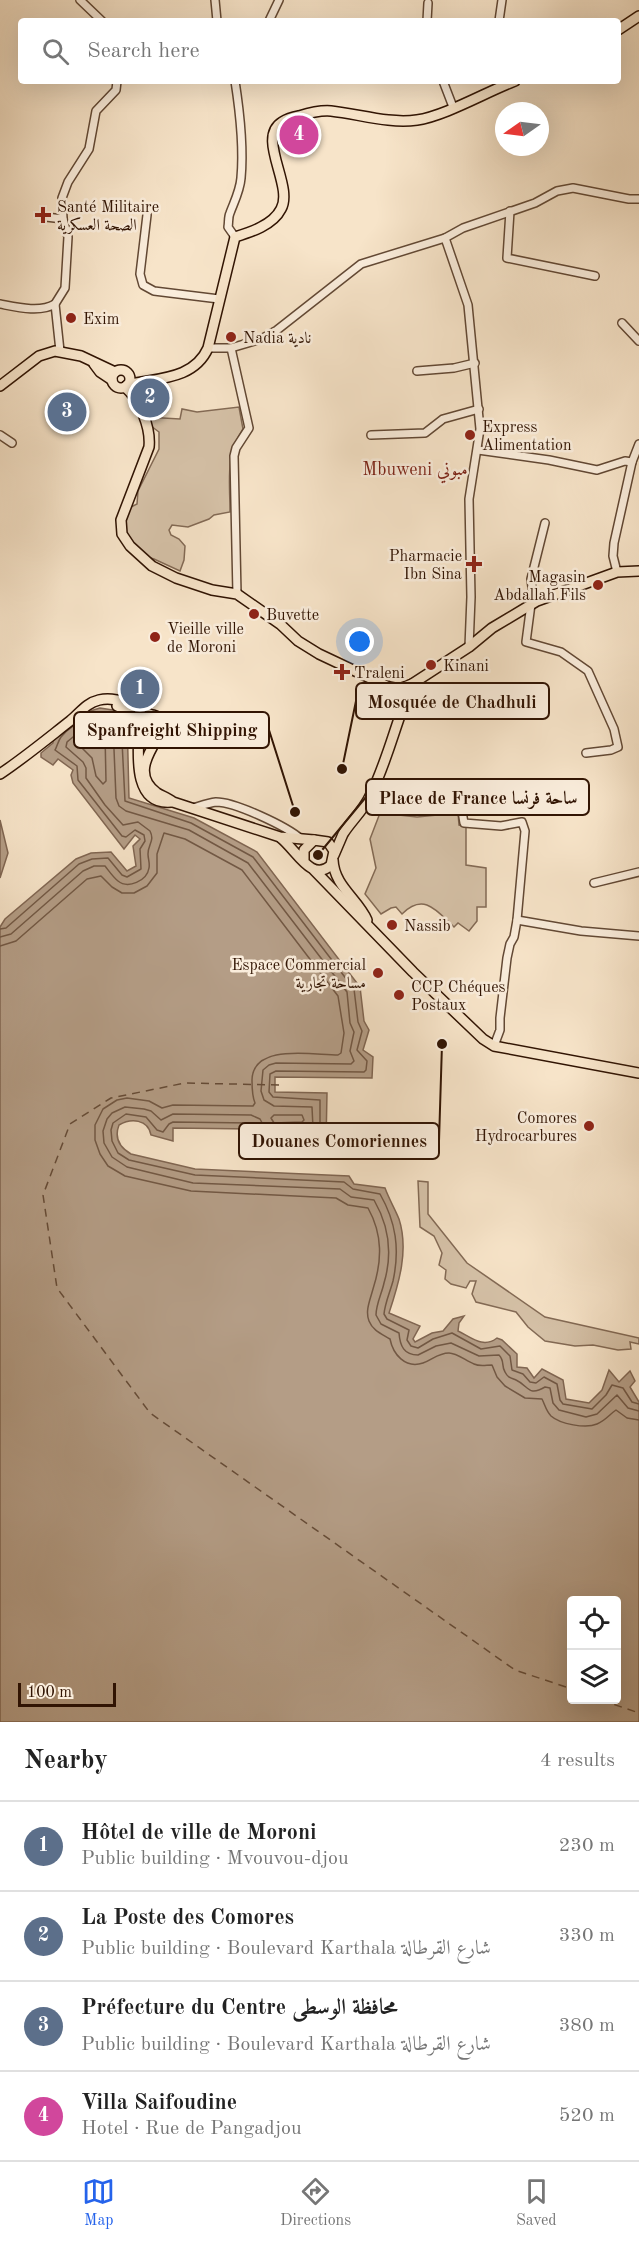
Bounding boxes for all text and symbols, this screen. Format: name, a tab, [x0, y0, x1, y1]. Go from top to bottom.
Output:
search box	[18, 18, 621, 84]
icon: search	[39, 35, 72, 68]
text: Search here	[87, 40, 200, 62]
north arrow	[495, 102, 549, 156]
pin: 4	[280, 112, 318, 158]
place label: Santé Militaire الصحة العسكرية	[57, 200, 159, 235]
marker: Santé Militaire الصحة العسكرية	[34, 206, 52, 224]
marker: Exim	[64, 311, 78, 325]
place label: Exim	[83, 312, 120, 328]
marker: Nadia نادية	[224, 330, 238, 344]
place label: Nadia نادية	[243, 331, 311, 348]
pin: 2	[130, 376, 170, 420]
pin: 3	[48, 390, 86, 434]
place label: Express Alimentation	[482, 420, 572, 454]
marker: Express Alimentation	[463, 428, 477, 442]
district label: Mbuweni مبوني	[362, 461, 468, 484]
place label: Pharmacie Ibn Sina	[389, 549, 462, 583]
marker: Pharmacie Ibn Sina	[467, 557, 481, 571]
place label: Magasin Abdallah Fils	[493, 570, 586, 604]
marker: Magasin Abdallah Fils	[591, 578, 605, 592]
marker: Buvette	[247, 607, 261, 621]
place label: Buvette	[266, 608, 319, 624]
place label: Vieille ville de Moroni	[167, 622, 244, 656]
your location	[345, 627, 374, 656]
marker: Vieille ville de Moroni	[148, 630, 162, 644]
marker: Kinani	[424, 658, 438, 672]
place label: Kinani	[443, 659, 489, 675]
marker: Traleni	[335, 665, 349, 679]
pin: 1	[120, 666, 160, 712]
place label: Traleni	[354, 666, 405, 682]
callout: Mosquée de Chadhuli	[356, 683, 549, 719]
text: Mosquée de Chadhuli	[367, 694, 537, 712]
callout: Spanfreight Shipping	[74, 712, 269, 748]
text: Spanfreight Shipping	[86, 722, 258, 740]
callout: Place de France ساحة فرنسا	[366, 779, 589, 815]
text: Place de France ساحة فرنسا	[378, 790, 578, 810]
marker: Nassib	[385, 918, 399, 932]
place label: Nassib	[404, 919, 451, 935]
place label: Espace Commercial مساحة تجارية	[232, 958, 366, 993]
marker: Espace Commercial مساحة تجارية	[371, 966, 385, 980]
place label: CCP Chéques Postaux	[411, 980, 506, 1014]
marker: CCP Chéques Postaux	[392, 988, 406, 1002]
place label: Comores Hydrocarbures	[475, 1111, 577, 1145]
marker: Comores Hydrocarbures	[582, 1119, 596, 1133]
callout: Douanes Comoriennes	[239, 1123, 439, 1159]
text: Douanes Comoriennes	[251, 1133, 427, 1151]
map controls	[567, 1596, 621, 1704]
button: locate	[567, 1596, 621, 1650]
button: layers	[567, 1650, 621, 1704]
scale bar	[18, 1680, 116, 1708]
text: 100 m	[27, 1685, 72, 1701]
text: Nearby	[24, 1748, 108, 1774]
text: 4 results	[540, 1751, 615, 1771]
text: Hôtel de ville de Moroni	[81, 1822, 317, 1844]
text: 1	[38, 1836, 49, 1856]
text: 230 m	[559, 1836, 615, 1856]
text: Public building · Mvouvou-djou	[81, 1849, 349, 1869]
text: La Poste des Comores	[81, 1907, 294, 1929]
text: 2	[38, 1926, 49, 1946]
text: 330 m	[559, 1926, 615, 1946]
text: Public building · Boulevard Karthala شارع القرطالة	[81, 1939, 491, 1959]
text: Préfecture du Centre محافظة الوسطى	[81, 1997, 397, 2019]
text: 3	[38, 2016, 49, 2036]
text: 380 m	[559, 2016, 615, 2036]
text: Public building · Boulevard Karthala شارع القرطالة	[81, 2035, 491, 2055]
text: Villa Saifoudine	[81, 2092, 237, 2114]
text: 4	[38, 2106, 49, 2126]
text: 520 m	[559, 2106, 615, 2126]
text: Hotel · Rue de Pangadjou	[81, 2119, 302, 2139]
tab: Map	[82, 2175, 115, 2231]
tab: Directions	[280, 2175, 351, 2231]
tab: Saved	[516, 2175, 557, 2231]

